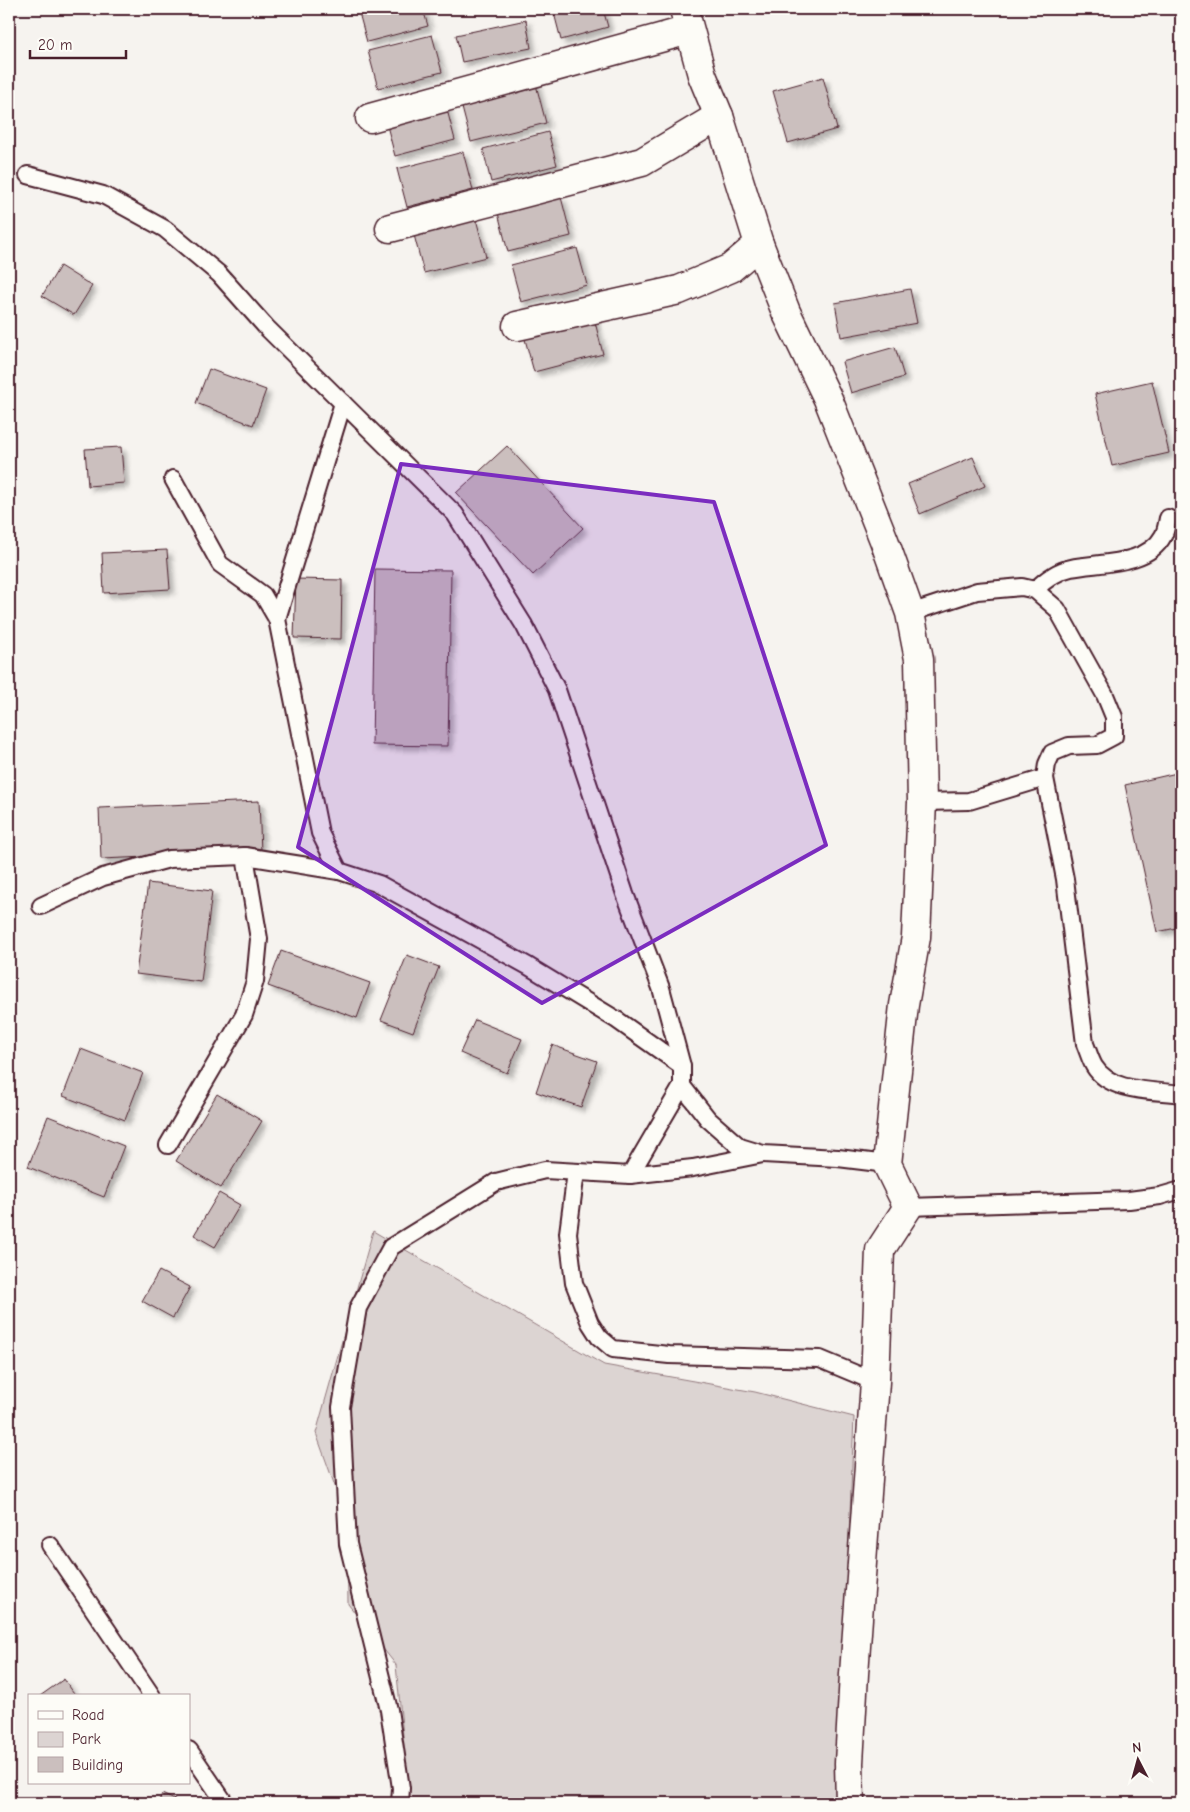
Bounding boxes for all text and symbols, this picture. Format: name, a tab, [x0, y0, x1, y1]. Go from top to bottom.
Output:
scale bar	[30, 28, 126, 60]
text: 20 m	[38, 36, 72, 54]
legend	[28, 1694, 190, 1784]
text: Road	[72, 1706, 104, 1724]
text: Park	[72, 1730, 101, 1748]
north arrow	[1112, 1734, 1162, 1784]
text: N	[1131, 1739, 1142, 1756]
text: Building	[72, 1756, 123, 1774]

